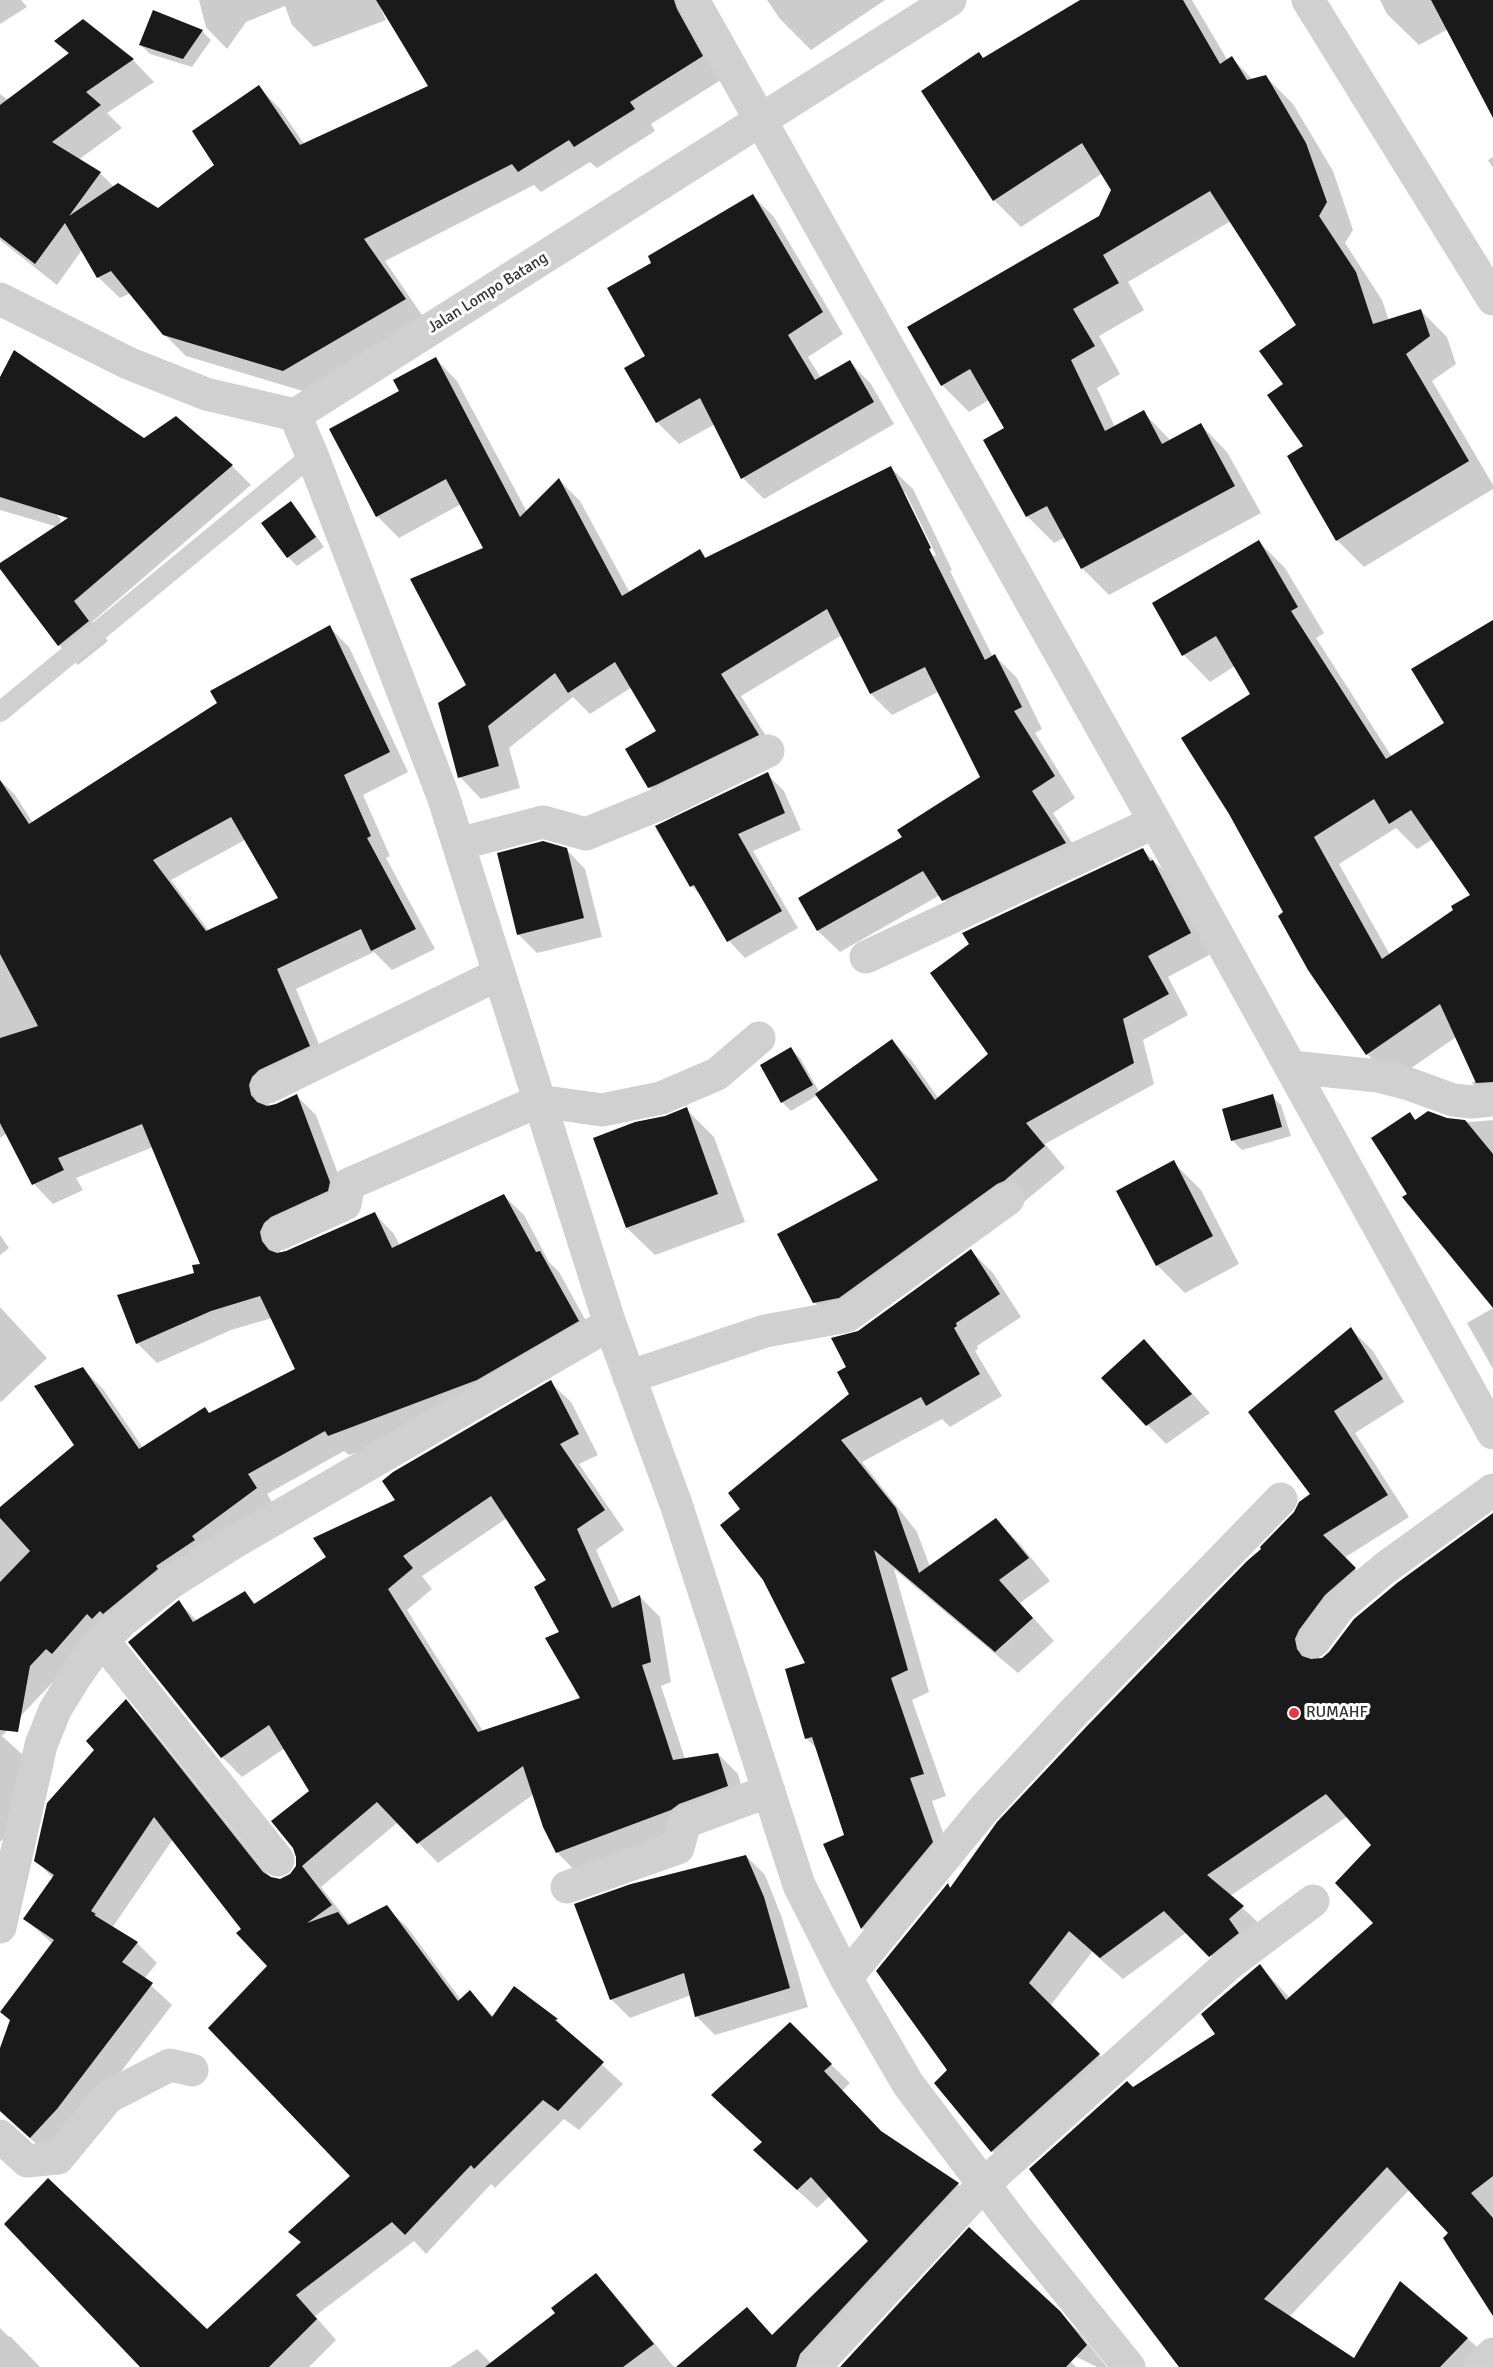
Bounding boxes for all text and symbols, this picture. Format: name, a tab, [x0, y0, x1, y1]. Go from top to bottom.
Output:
street label: Jalan Lompo Batang	[424, 248, 552, 338]
place label: RUMAHF	[1306, 1703, 1368, 1723]
marker: RUMAHF	[1287, 1706, 1301, 1720]

